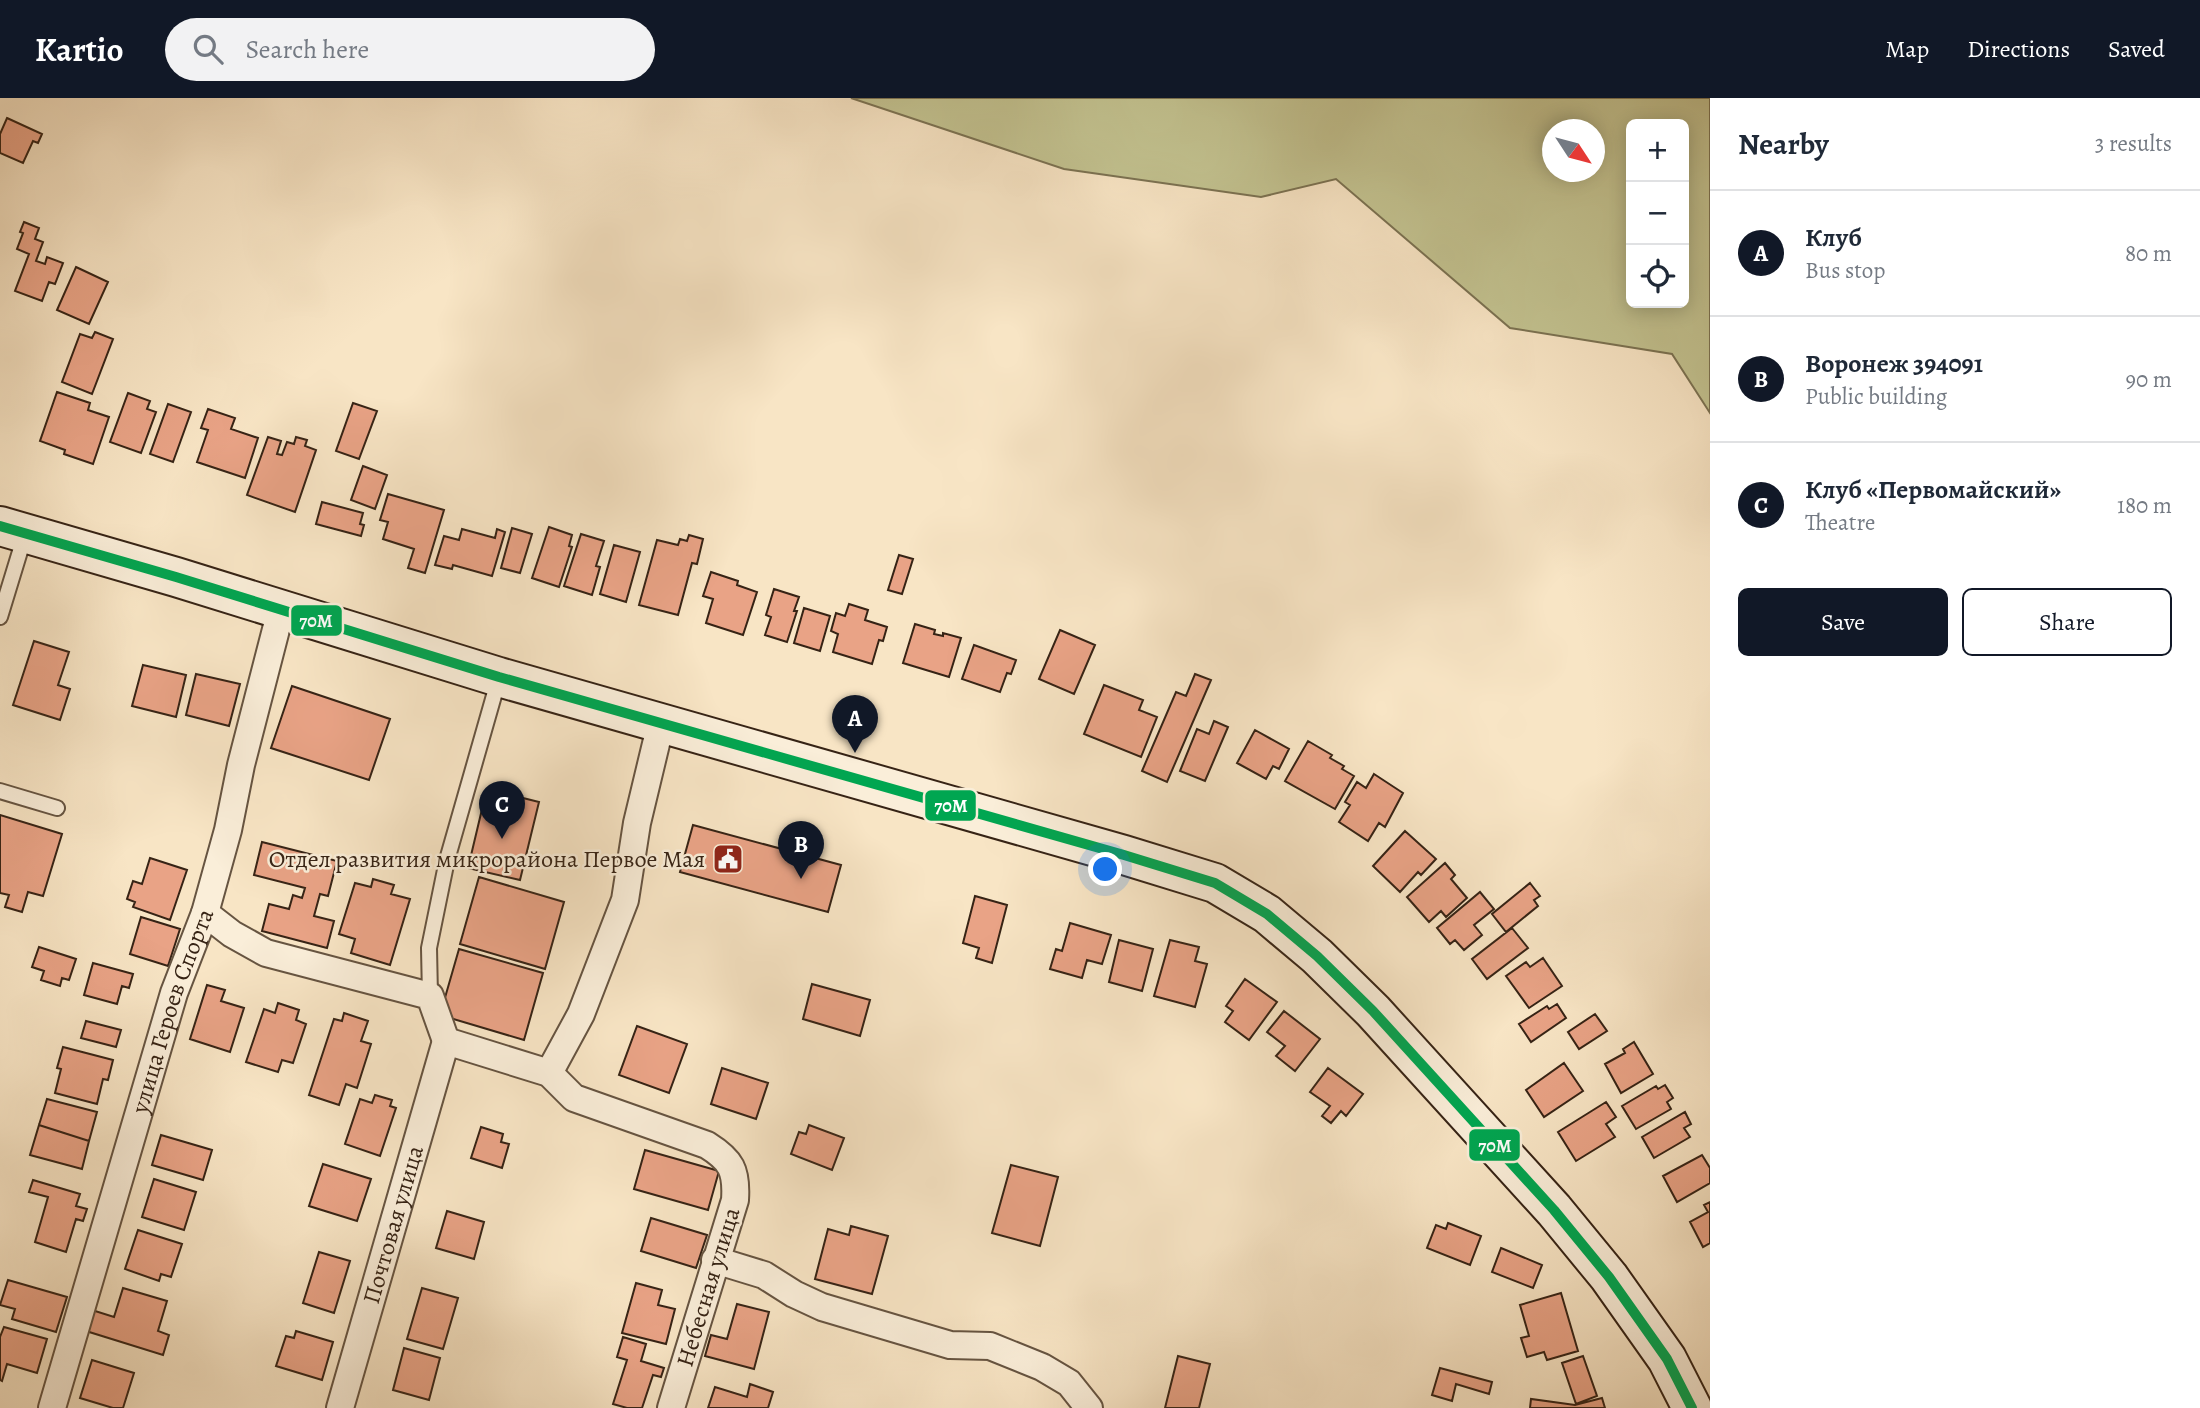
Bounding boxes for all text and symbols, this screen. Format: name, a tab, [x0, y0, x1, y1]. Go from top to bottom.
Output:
search box	[165, 18, 655, 81]
text: Kartio	[35, 27, 123, 72]
icon: search	[189, 30, 227, 68]
text: Search here	[245, 32, 369, 67]
text: Map	[1885, 33, 1929, 65]
text: Directions	[1967, 33, 2070, 65]
text: Saved	[2108, 33, 2165, 65]
north arrow	[1542, 119, 1605, 182]
map controls	[1626, 119, 1689, 308]
button: +	[1626, 119, 1689, 182]
text: Nearby	[1738, 124, 1829, 164]
text: 3 results	[2095, 128, 2172, 159]
button: −	[1626, 182, 1689, 245]
text: Клуб	[1805, 220, 1862, 255]
text: A	[1754, 238, 1768, 269]
text: 80 m	[2125, 238, 2172, 269]
button: locate	[1626, 245, 1689, 308]
text: Bus stop	[1805, 255, 1885, 286]
text: Воронеж 394091	[1805, 346, 1983, 381]
text: B	[1754, 364, 1768, 395]
text: 90 m	[2126, 364, 2172, 395]
text: Public building	[1805, 381, 1947, 412]
text: Клуб «Первомайский»	[1805, 472, 2061, 507]
text: C	[1754, 490, 1768, 521]
text: 180 m	[2117, 490, 2172, 521]
text: Theatre	[1805, 507, 1875, 538]
button: Save	[1738, 588, 1948, 656]
button: Share	[1962, 588, 2172, 656]
line badge: 70М	[290, 604, 343, 637]
text: 70М	[299, 608, 333, 634]
pin: A	[832, 695, 878, 753]
pin: C	[479, 781, 525, 839]
line badge: 70М	[924, 789, 977, 822]
text: 70М	[934, 793, 968, 819]
pin: B	[778, 821, 824, 879]
public building icon: Отдел развития микрорайона Первое Мая	[711, 842, 745, 876]
place label: Отдел развития микрорайона Первое Мая	[269, 843, 705, 875]
your location	[1088, 852, 1122, 886]
street label: улица Героев Спорта	[123, 904, 221, 1118]
line badge: 70М	[1468, 1128, 1521, 1162]
text: 70М	[1478, 1133, 1512, 1159]
street label: Почтовая улица	[355, 1142, 431, 1307]
street label: Небесная улица	[669, 1203, 747, 1371]

